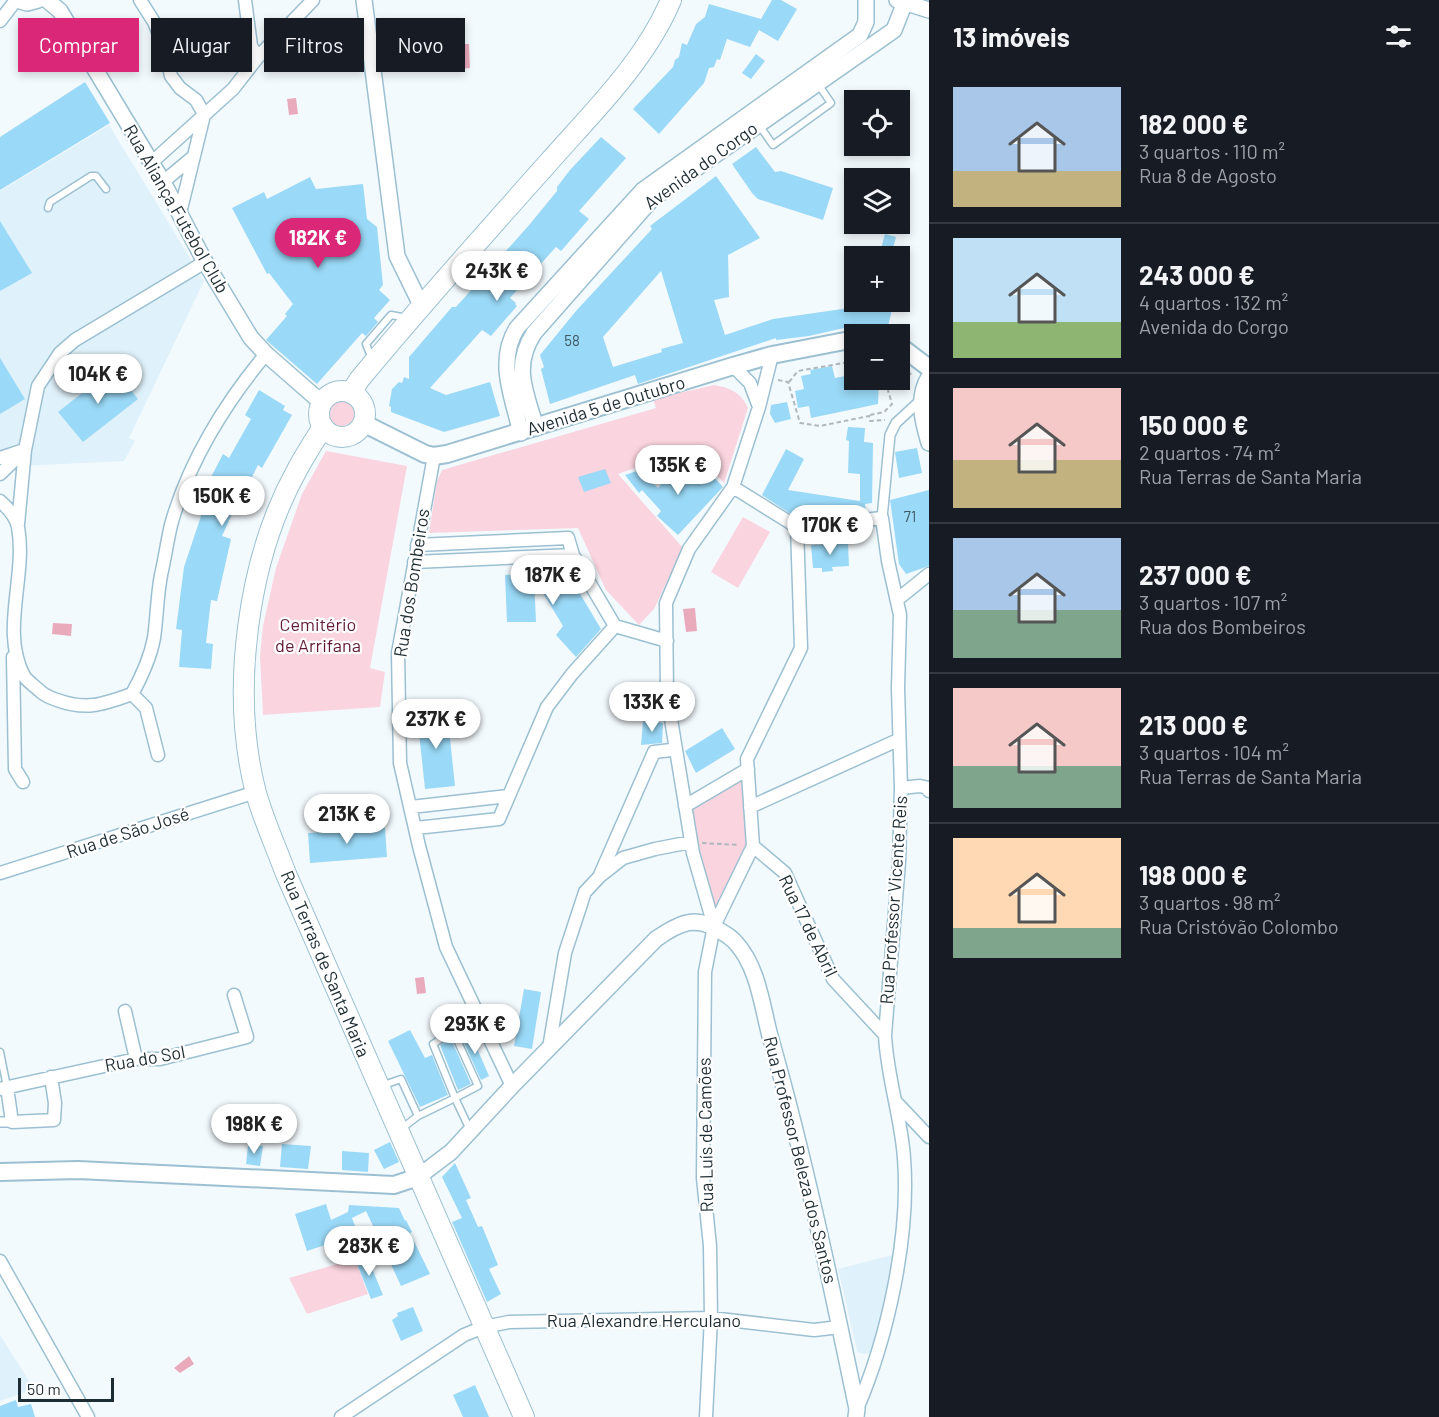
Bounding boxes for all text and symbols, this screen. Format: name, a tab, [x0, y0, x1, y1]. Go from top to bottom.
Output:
chip: Comprar	[18, 18, 139, 72]
chip: Alugar	[151, 18, 252, 72]
chip: Filtros	[264, 18, 364, 72]
chip: Novo	[376, 18, 465, 72]
icon: filters	[1382, 20, 1415, 53]
text: 13 imóveis	[953, 21, 1070, 52]
map controls	[844, 90, 910, 390]
button: locate	[844, 90, 910, 156]
text: 182 000 €	[1139, 108, 1248, 139]
icon: home	[1001, 111, 1073, 183]
street label: Avenida do Corgo	[639, 117, 761, 214]
street label: Rua Aliança Futebol Club	[120, 120, 234, 297]
text: 3 quartos · 110 m²	[1139, 139, 1285, 163]
text: Rua 8 de Agosto	[1139, 163, 1277, 187]
button: layers	[844, 168, 910, 234]
pin: 182K €	[269, 218, 367, 269]
text: 182K €	[289, 225, 347, 249]
button: +	[844, 246, 910, 312]
pin: 243K €	[448, 251, 546, 302]
text: 243K €	[465, 258, 529, 282]
text: 243 000 €	[1139, 259, 1255, 290]
icon: home	[1001, 262, 1073, 334]
text: 4 quartos · 132 m²	[1139, 290, 1288, 314]
text: Avenida do Corgo	[1139, 314, 1289, 338]
button: −	[844, 324, 910, 390]
house number: 58	[564, 331, 580, 349]
pin: 104K €	[49, 354, 147, 405]
text: 104K €	[68, 361, 128, 385]
street label: Avenida 5 de Outubro	[524, 371, 687, 440]
text: 150 000 €	[1139, 409, 1248, 440]
icon: home	[1001, 412, 1073, 484]
text: 2 quartos · 74 m²	[1139, 440, 1281, 464]
pin: 135K €	[629, 445, 727, 496]
text: 135K €	[649, 452, 707, 476]
text: Rua Terras de Santa Maria	[1139, 464, 1362, 488]
pin: 150K €	[173, 476, 271, 527]
text: 150K €	[193, 483, 251, 507]
pin: 170K €	[781, 505, 879, 556]
street label: Rua dos Bombeiros	[388, 507, 434, 659]
house number: 71	[904, 507, 916, 525]
text: 170K €	[801, 512, 859, 536]
pin: 187K €	[504, 555, 602, 606]
text: 237 000 €	[1139, 559, 1251, 590]
text: 187K €	[524, 562, 582, 586]
icon: home	[1001, 562, 1073, 634]
text: 3 quartos · 107 m²	[1139, 590, 1287, 614]
park label: Cemitério de Arrifana	[275, 613, 361, 656]
text: Rua dos Bombeiros	[1139, 614, 1306, 638]
pin: 133K €	[603, 682, 701, 733]
text: 133K €	[623, 689, 681, 713]
pin: 237K €	[387, 699, 485, 750]
text: 237K €	[406, 706, 466, 730]
text: 213 000 €	[1139, 709, 1248, 740]
icon: home	[1001, 712, 1073, 784]
text: 3 quartos · 104 m²	[1139, 740, 1289, 764]
text: Rua Terras de Santa Maria	[1139, 764, 1362, 788]
pin: 213K €	[298, 794, 396, 845]
street label: Rua Professor Vicente Reis	[875, 795, 911, 1005]
text: 213K €	[318, 801, 376, 825]
street label: Rua de São José	[63, 802, 192, 862]
text: 198 000 €	[1139, 859, 1247, 890]
icon: home	[1001, 862, 1073, 934]
street label: Rua Terras de Santa Maria	[277, 867, 375, 1060]
street label: Rua 17 de Abril	[775, 871, 843, 980]
text: 3 quartos · 98 m²	[1139, 890, 1280, 914]
text: Rua Cristóvão Colombo	[1139, 914, 1339, 938]
pin: 293K €	[426, 1004, 524, 1055]
text: 293K €	[444, 1011, 506, 1035]
street label: Rua Professor Beleza dos Santos	[760, 1034, 842, 1286]
street label: Rua do Sol	[103, 1040, 187, 1076]
street label: Rua Luís de Camões	[693, 1057, 717, 1213]
pin: 198K €	[205, 1104, 303, 1155]
text: 198K €	[225, 1111, 283, 1135]
pin: 283K €	[320, 1226, 418, 1277]
text: 283K €	[338, 1233, 400, 1257]
street label: Rua Alexandre Herculano	[547, 1309, 741, 1331]
scale bar	[18, 1375, 114, 1402]
text: 50 m	[27, 1379, 61, 1398]

